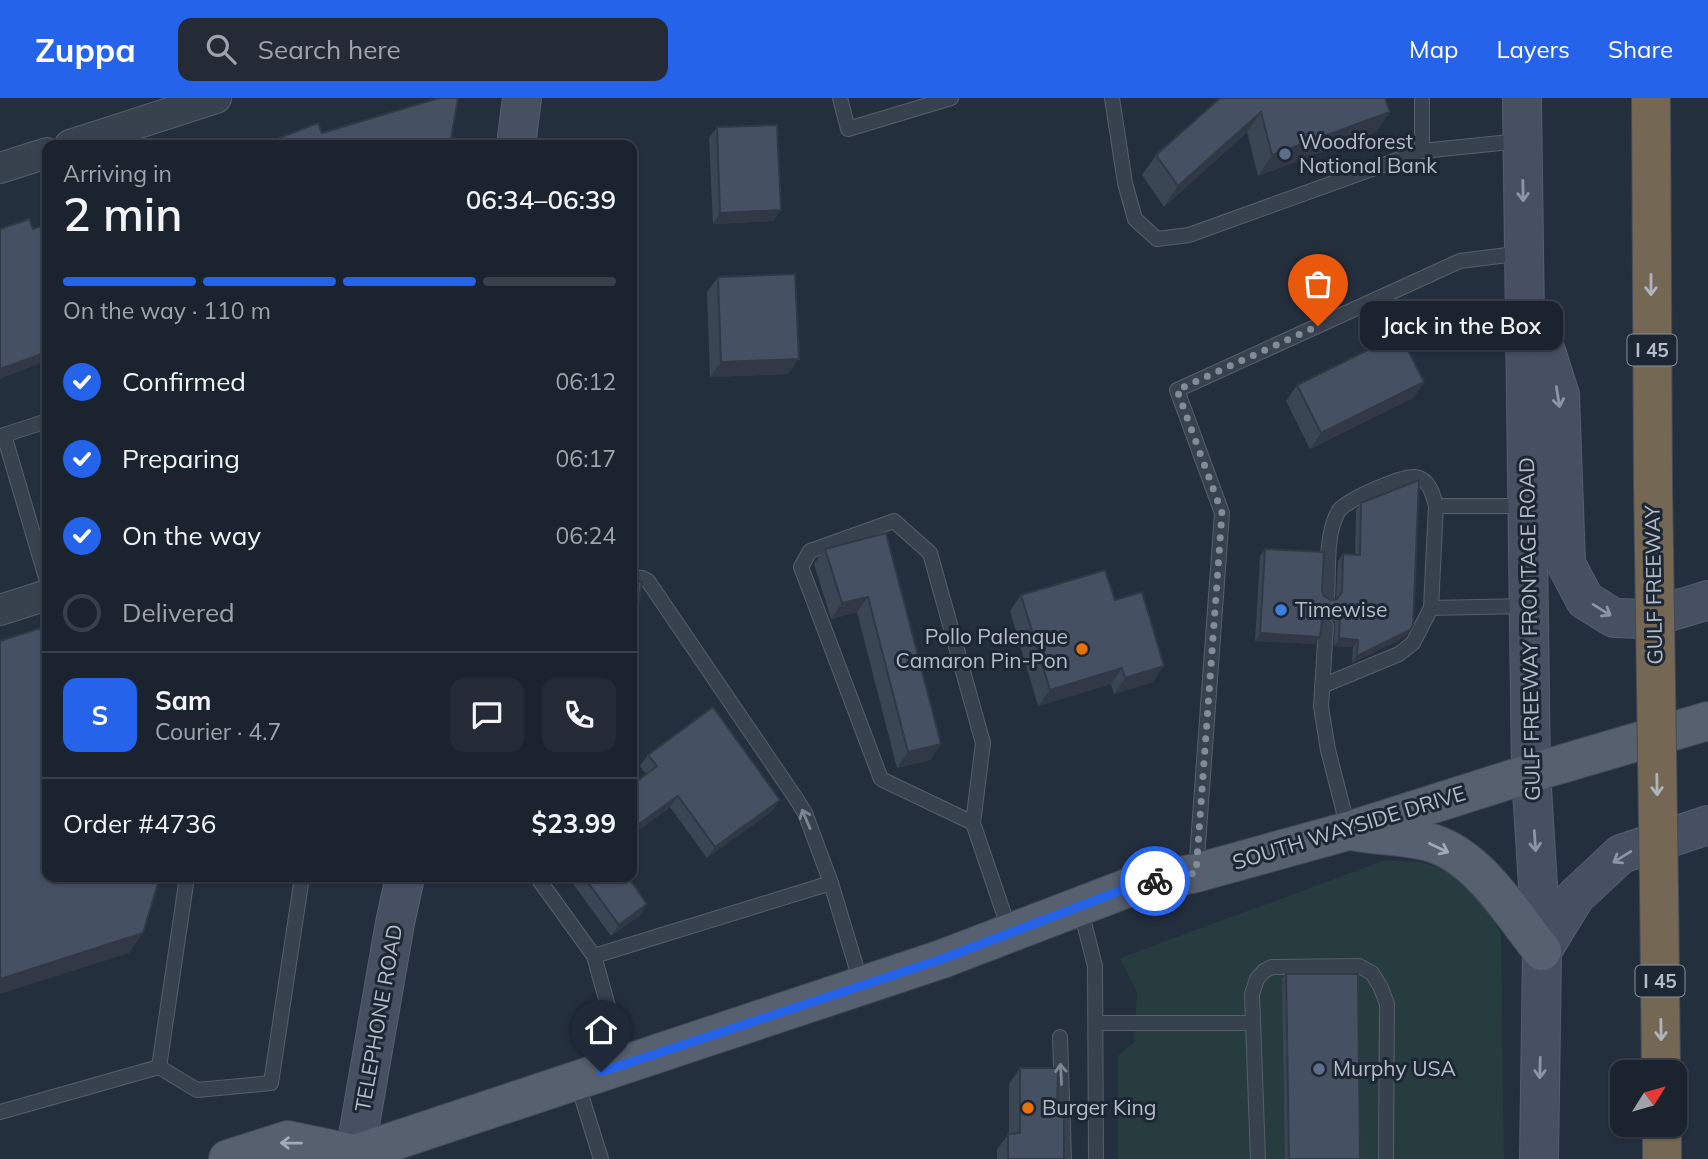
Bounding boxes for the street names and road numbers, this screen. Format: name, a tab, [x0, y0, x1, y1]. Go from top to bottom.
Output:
road number: I 45	[1628, 334, 1676, 366]
street label: GULF FREEWAY FRONTAGE ROAD	[1513, 457, 1545, 801]
street label: GULF FREEWAY	[1639, 505, 1667, 665]
street label: SOUTH WAYSIDE DRIVE	[1229, 779, 1468, 875]
street label: TELEPHONE ROAD	[349, 922, 407, 1114]
road number: I 45	[1636, 966, 1684, 996]

